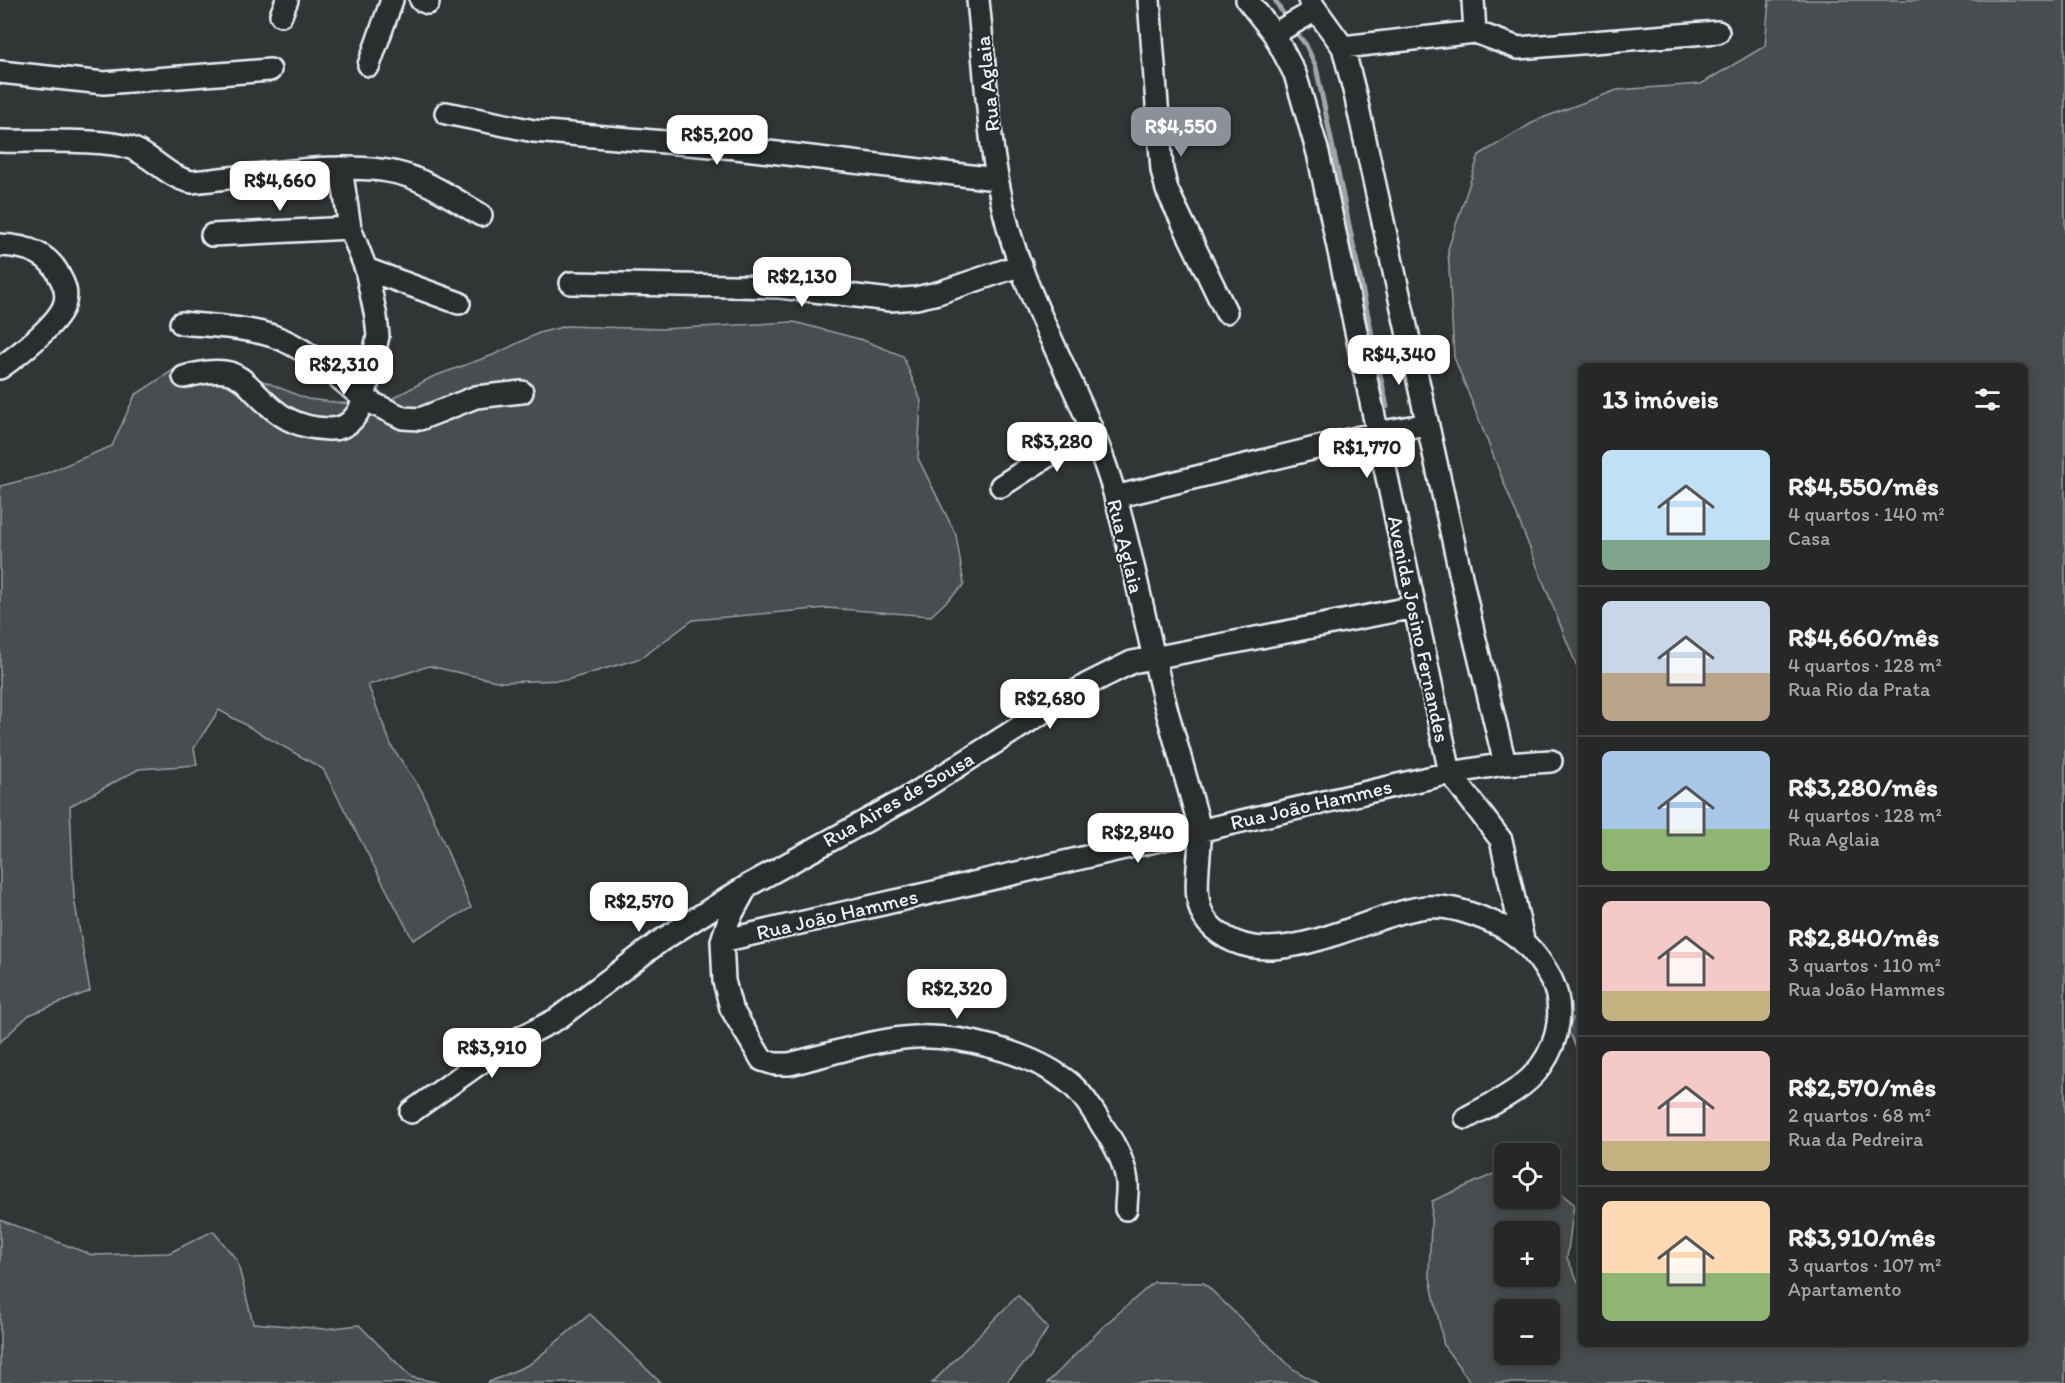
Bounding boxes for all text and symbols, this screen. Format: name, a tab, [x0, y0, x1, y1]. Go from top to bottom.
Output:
street label: Rua Aglaia	[970, 35, 1004, 133]
pin: R$4,550	[1126, 107, 1236, 158]
text: R$4,550	[1145, 114, 1217, 138]
pin: R$5,200	[662, 115, 772, 166]
text: R$5,200	[681, 122, 753, 146]
pin: R$4,660	[225, 161, 335, 212]
text: R$4,660	[244, 168, 316, 192]
pin: R$2,130	[747, 257, 857, 308]
text: R$2,130	[767, 264, 837, 288]
pin: R$4,340	[1344, 335, 1454, 386]
text: R$4,340	[1362, 342, 1436, 366]
pin: R$2,310	[289, 345, 399, 396]
text: R$2,310	[309, 352, 379, 376]
text: 13 imóveis	[1602, 383, 1719, 415]
icon: filters	[1971, 383, 2004, 416]
pin: R$3,280	[1002, 422, 1112, 473]
pin: R$1,770	[1312, 428, 1422, 479]
text: R$3,280	[1021, 429, 1093, 453]
text: R$1,770	[1333, 435, 1401, 459]
text: R$4,550/mês	[1788, 470, 1939, 502]
icon: home	[1650, 474, 1722, 546]
street label: Rua Aglaia	[1102, 496, 1150, 596]
text: 4 quartos · 140 m²	[1788, 502, 1945, 526]
street label: Avenida Josino Fernandes	[1383, 513, 1455, 745]
text: Casa	[1788, 526, 1830, 550]
text: R$4,660/mês	[1788, 621, 1939, 653]
icon: home	[1650, 625, 1722, 697]
text: 4 quartos · 128 m²	[1788, 653, 1942, 677]
text: Rua Rio da Prata	[1788, 677, 1930, 701]
pin: R$2,680	[995, 679, 1105, 730]
text: R$2,680	[1014, 686, 1086, 710]
street label: Rua Aires de Sousa	[818, 746, 978, 852]
text: R$3,280/mês	[1788, 771, 1938, 803]
street label: Rua João Hammes	[1228, 773, 1394, 835]
icon: home	[1650, 775, 1722, 847]
text: 4 quartos · 128 m²	[1788, 803, 1942, 827]
pin: R$2,840	[1083, 813, 1193, 864]
text: R$2,840	[1102, 820, 1174, 844]
text: Rua Aglaia	[1788, 827, 1880, 851]
pin: R$2,570	[584, 882, 694, 933]
street label: Rua João Hammes	[754, 883, 920, 945]
text: R$2,570	[604, 889, 674, 913]
text: R$2,840/mês	[1788, 921, 1939, 953]
icon: home	[1650, 925, 1722, 997]
text: 3 quartos · 110 m²	[1788, 953, 1941, 977]
pin: R$2,320	[902, 969, 1012, 1020]
text: R$2,320	[921, 976, 993, 1000]
text: Rua João Hammes	[1788, 977, 1945, 1001]
pin: R$3,910	[437, 1028, 547, 1079]
text: R$3,910	[457, 1035, 527, 1059]
text: R$2,570/mês	[1788, 1071, 1936, 1103]
icon: home	[1650, 1075, 1722, 1147]
text: 2 quartos · 68 m²	[1788, 1103, 1931, 1127]
text: Rua da Pedreira	[1788, 1127, 1923, 1151]
map controls	[1494, 1143, 1560, 1365]
button: locate	[1494, 1143, 1560, 1209]
button: +	[1494, 1221, 1560, 1287]
text: R$3,910/mês	[1788, 1221, 1936, 1253]
icon: home	[1650, 1225, 1722, 1297]
text: 3 quartos · 107 m²	[1788, 1253, 1942, 1277]
text: Apartamento	[1788, 1277, 1902, 1301]
button: −	[1494, 1299, 1560, 1365]

